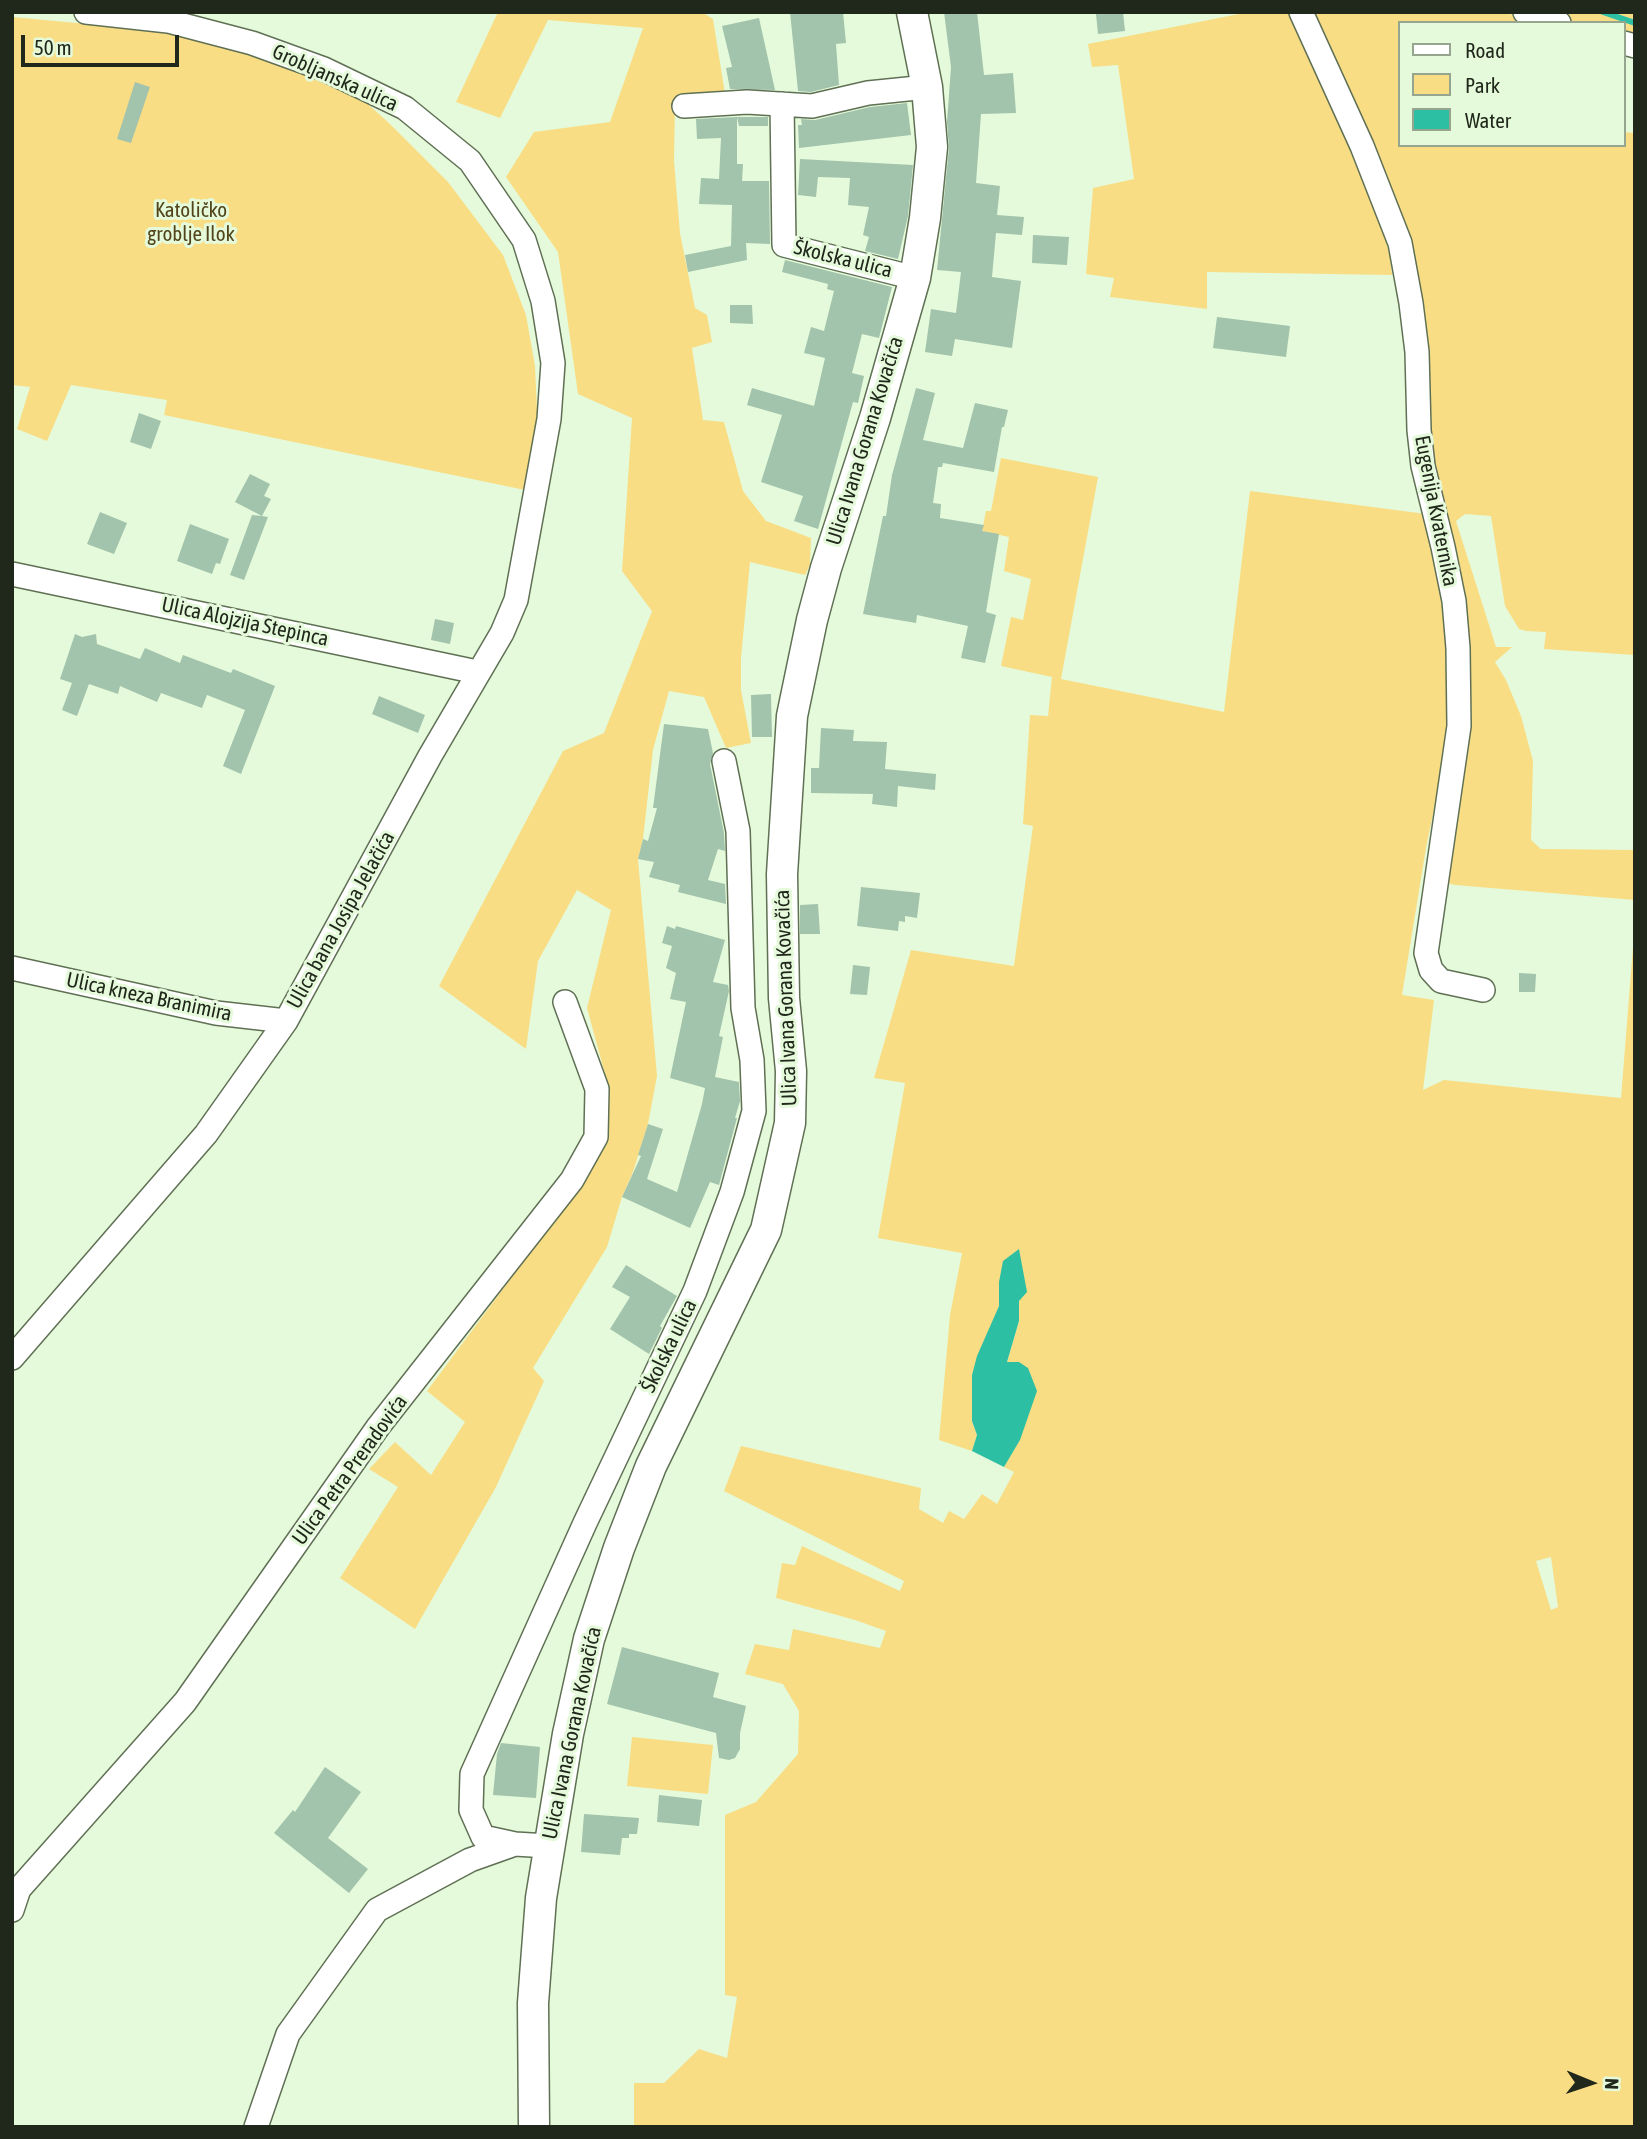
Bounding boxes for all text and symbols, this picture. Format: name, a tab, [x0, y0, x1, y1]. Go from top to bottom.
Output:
scale bar	[24, 21, 182, 65]
legend	[1398, 21, 1626, 147]
text: 50 m	[34, 35, 72, 59]
text: Road	[1465, 38, 1505, 62]
street label: Grobljanska ulica	[268, 39, 402, 117]
text: Park	[1465, 73, 1500, 97]
text: Water	[1465, 108, 1511, 132]
park label: Katoličko groblje Ilok	[147, 197, 235, 247]
street label: Školska ulica	[791, 235, 895, 283]
street label: Ulica Ivana Gorana Kovačića	[821, 334, 909, 548]
street label: Eugenija Kvaternika	[1409, 433, 1463, 589]
street label: Ulica Alojzija Stepinca	[159, 592, 331, 652]
street label: Ulica bana Josipa Jelačića	[282, 827, 400, 1013]
street label: Ulica Ivana Gorana Kovačića	[770, 889, 802, 1107]
street label: Ulica kneza Branimira	[64, 967, 234, 1027]
street label: Školska ulica	[636, 1295, 702, 1397]
street label: Ulica Petra Preradovića	[287, 1390, 413, 1550]
street label: Ulica Ivana Gorana Kovačića	[537, 1624, 607, 1842]
north arrow	[1556, 2048, 1626, 2118]
text: N	[1601, 2078, 1623, 2090]

